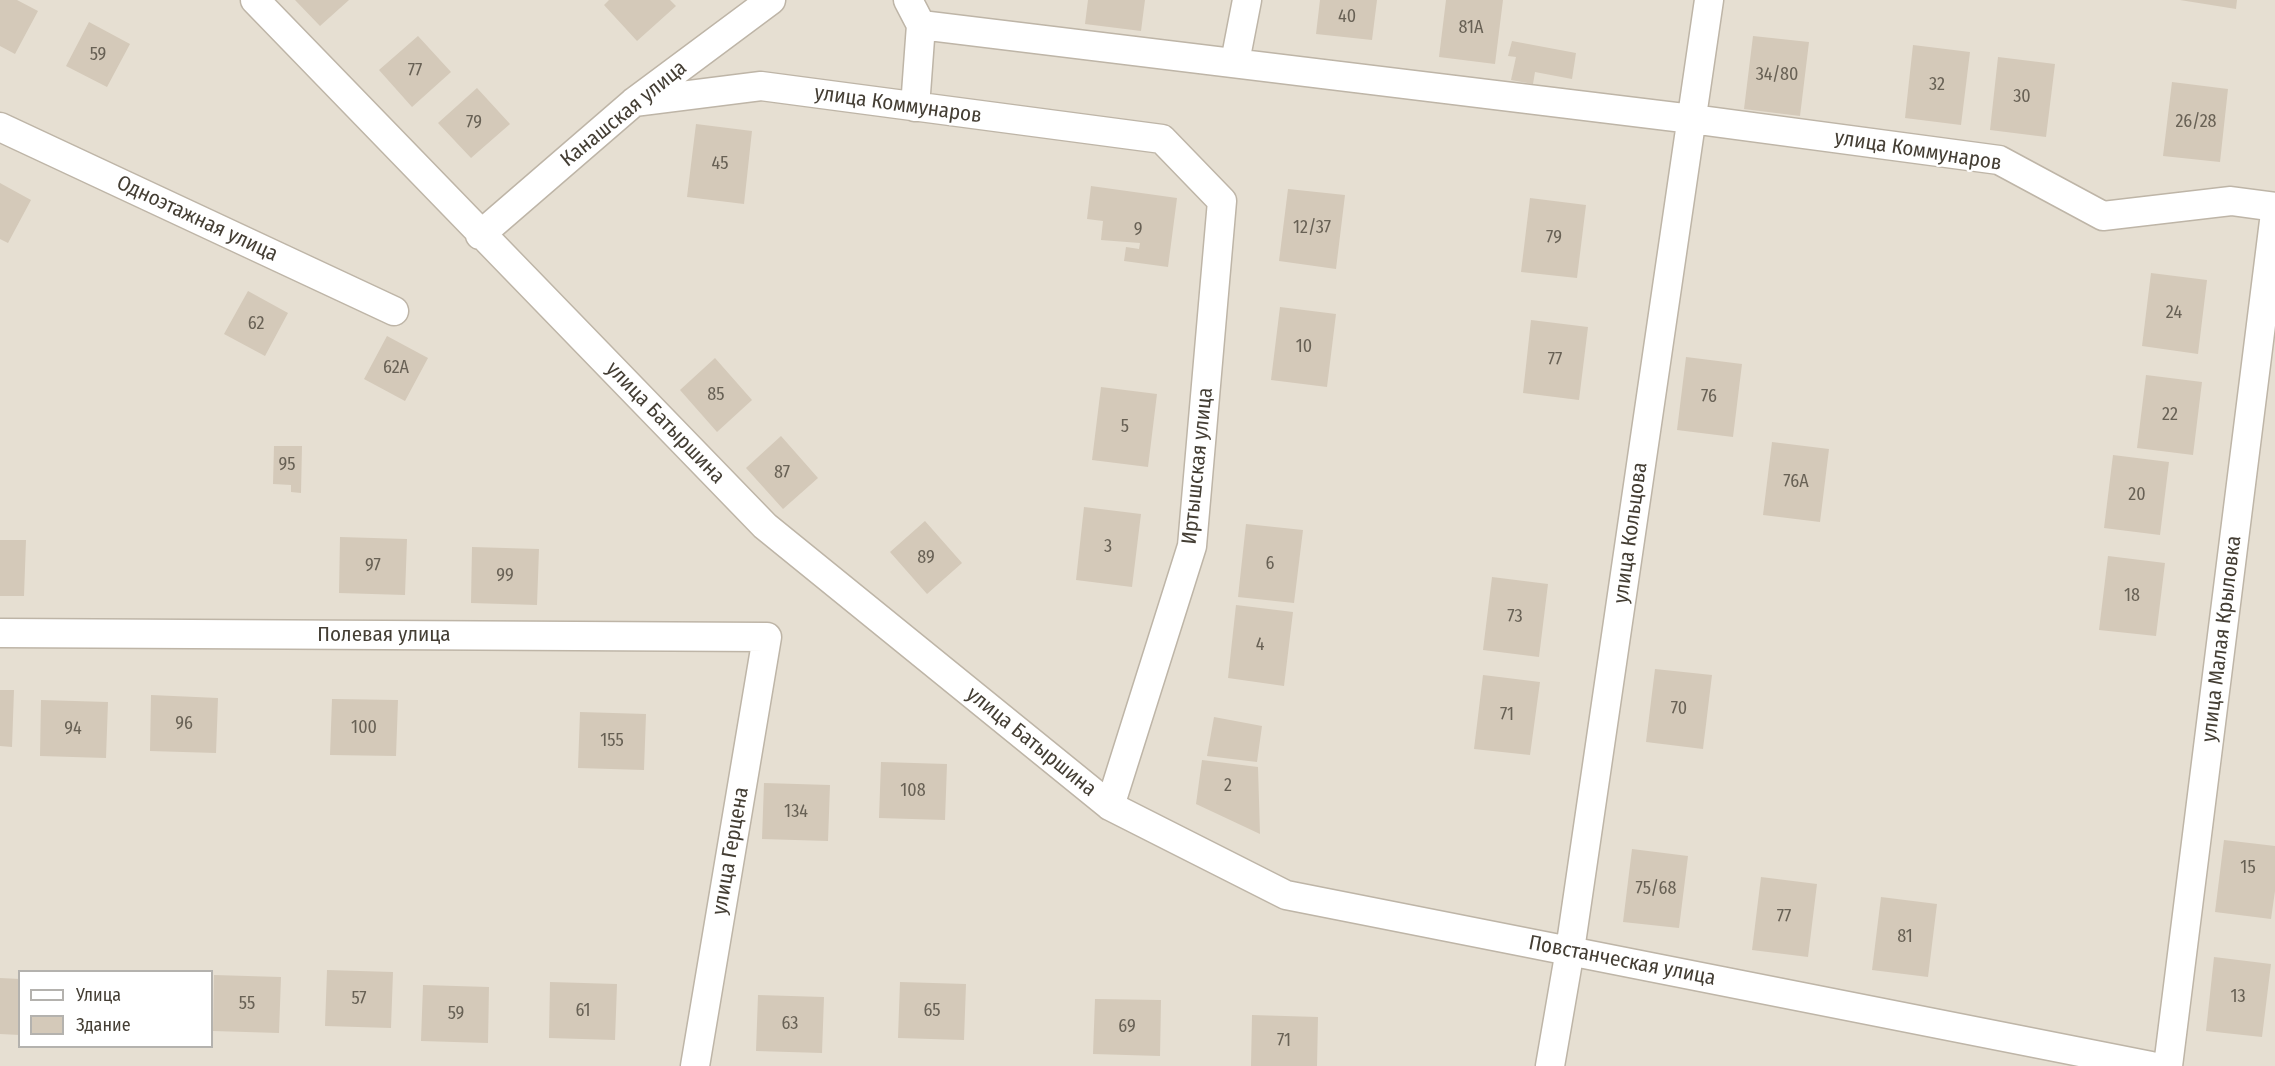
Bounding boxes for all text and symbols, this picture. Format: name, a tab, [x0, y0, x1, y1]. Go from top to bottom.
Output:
house number: 40	[1338, 6, 1356, 28]
house number: 81А	[1458, 17, 1484, 39]
house number: 59	[90, 44, 106, 66]
street label: Канашская улица	[556, 56, 692, 172]
house number: 77	[408, 60, 422, 82]
house number: 34/80	[1756, 64, 1798, 86]
house number: 32	[1929, 74, 1945, 96]
street label: улица Коммунаров	[813, 81, 983, 129]
house number: 30	[2013, 86, 2031, 108]
house number: 26/28	[2175, 111, 2217, 133]
house number: 79	[466, 112, 482, 134]
street label: улица Коммунаров	[1833, 125, 2003, 177]
house number: 45	[712, 153, 728, 175]
street label: Одноэтажная улица	[112, 171, 282, 267]
house number: 12/37	[1293, 217, 1331, 239]
house number: 9	[1134, 219, 1142, 241]
house number: 79	[1546, 227, 1562, 249]
house number: 24	[2166, 302, 2182, 324]
house number: 62	[248, 313, 264, 335]
house number: 10	[1296, 336, 1312, 358]
house number: 77	[1548, 349, 1562, 371]
house number: 62А	[383, 357, 409, 379]
street label: улица Батыршина	[600, 357, 730, 489]
house number: 85	[707, 384, 725, 406]
street label: Иртышская улица	[1177, 386, 1219, 546]
house number: 76	[1701, 386, 1717, 408]
house number: 22	[2162, 404, 2178, 426]
house number: 5	[1121, 416, 1129, 438]
house number: 95	[278, 454, 296, 476]
street label: улица Кольцова	[1609, 461, 1653, 605]
house number: 87	[774, 462, 790, 484]
house number: 76А	[1783, 471, 1809, 493]
house number: 20	[2128, 484, 2146, 506]
street label: улица Малая Крыловка	[2197, 534, 2247, 744]
house number: 3	[1104, 536, 1112, 558]
house number: 89	[917, 547, 935, 569]
house number: 6	[1266, 553, 1274, 575]
house number: 97	[365, 555, 381, 577]
house number: 99	[496, 565, 514, 587]
house number: 18	[2124, 585, 2140, 607]
house number: 73	[1507, 606, 1523, 628]
street label: Полевая улица	[317, 622, 451, 648]
house number: 4	[1256, 634, 1264, 656]
street label: улица Батыршина	[961, 682, 1101, 802]
house number: 70	[1671, 698, 1687, 720]
house number: 71	[1500, 704, 1514, 726]
house number: 96	[175, 713, 193, 735]
house number: 100	[351, 717, 377, 739]
house number: 94	[64, 718, 82, 740]
house number: 155	[600, 730, 624, 752]
house number: 2	[1224, 775, 1232, 797]
house number: 108	[900, 780, 926, 802]
street label: улица Герцена	[707, 785, 755, 917]
house number: 134	[784, 801, 808, 823]
house number: 15	[2240, 857, 2256, 879]
house number: 75/68	[1636, 878, 1676, 900]
house number: 77	[1777, 906, 1791, 928]
house number: 81	[1897, 926, 1913, 948]
street label: Повстанческая улица	[1526, 931, 1718, 991]
legend	[18, 970, 213, 1048]
text: Улица	[76, 984, 121, 1006]
house number: 13	[2230, 986, 2246, 1008]
house number: 57	[351, 988, 367, 1010]
house number: 55	[239, 993, 255, 1015]
house number: 61	[575, 1000, 591, 1022]
house number: 65	[923, 1000, 941, 1022]
house number: 59	[448, 1003, 464, 1025]
house number: 63	[782, 1013, 798, 1035]
text: Здание	[76, 1014, 131, 1036]
house number: 69	[1118, 1016, 1136, 1038]
house number: 71	[1277, 1030, 1291, 1052]

